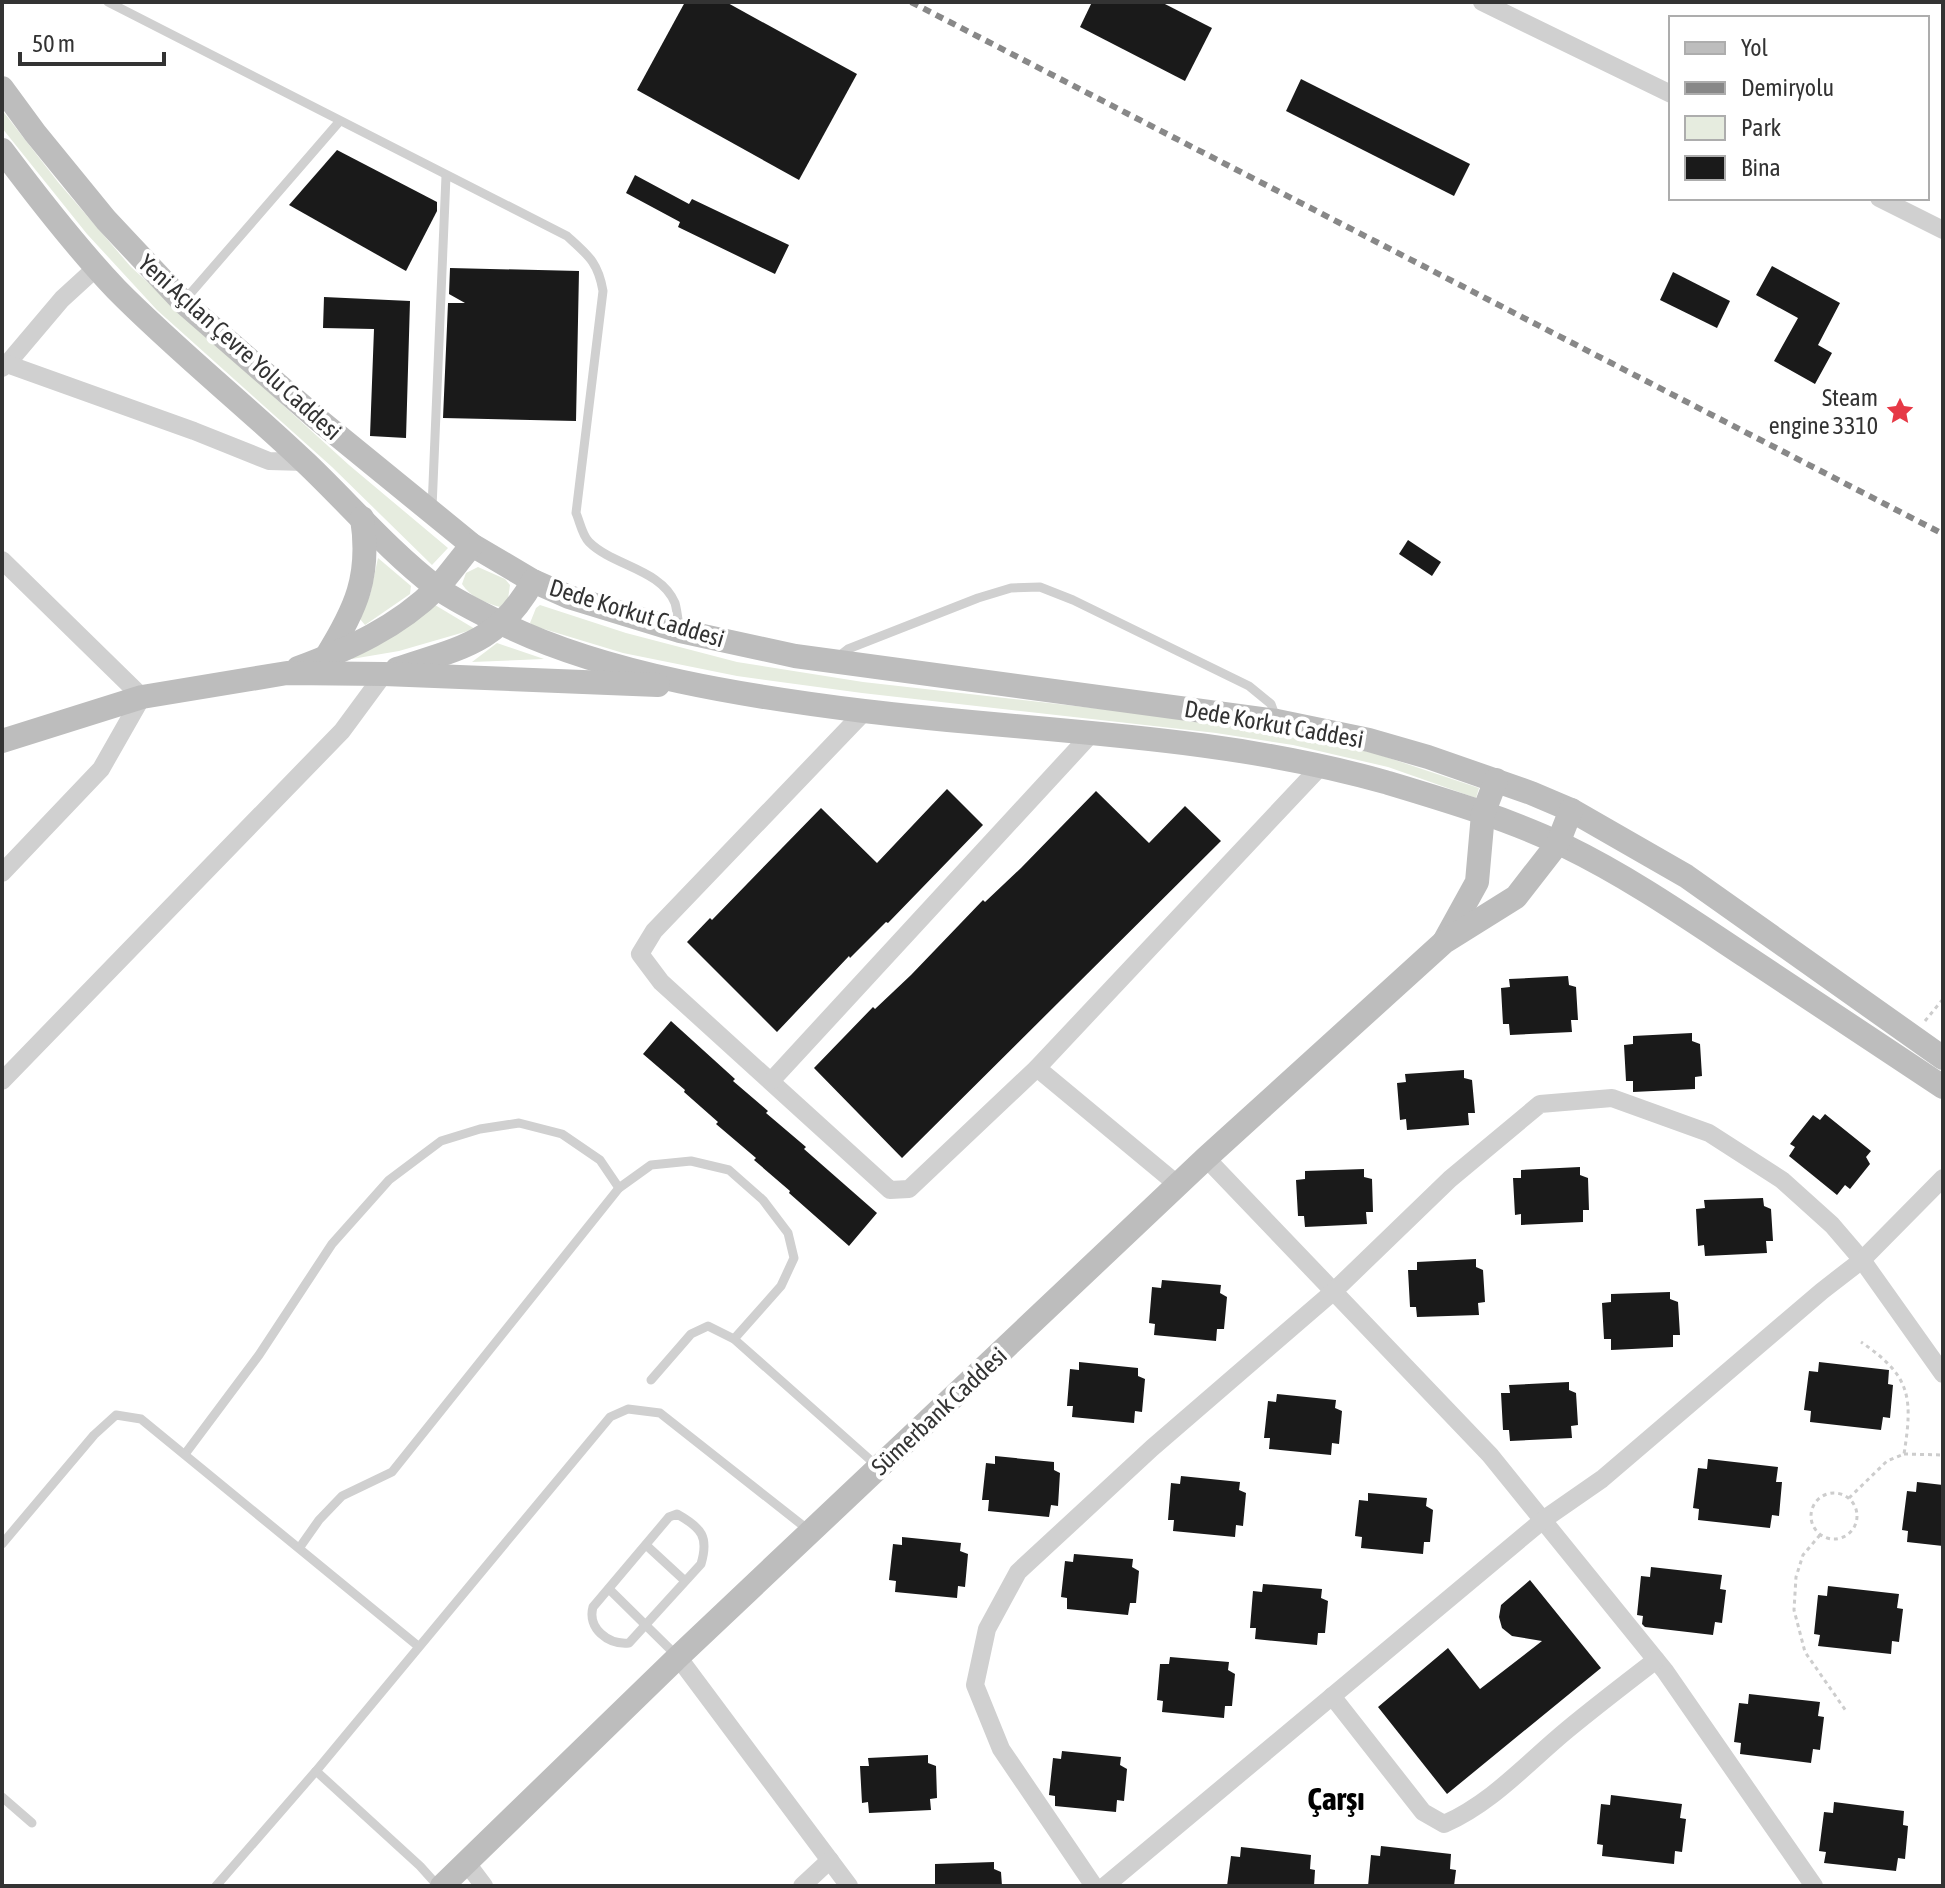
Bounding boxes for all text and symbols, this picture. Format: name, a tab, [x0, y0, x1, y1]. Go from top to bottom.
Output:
scale bar	[20, 16, 164, 66]
legend	[1669, 16, 1929, 200]
text: 50 m	[32, 30, 75, 57]
text: Yol	[1741, 34, 1769, 61]
text: Demiryolu	[1741, 74, 1834, 101]
text: Park	[1741, 114, 1782, 141]
text: Bina	[1741, 154, 1781, 181]
street label: Yeni Açılan Çevre Yolu Caddesi	[133, 249, 347, 445]
place label: Steam engine 3310	[1769, 384, 1878, 439]
place icon: Steam engine 3310	[1885, 396, 1915, 426]
street label: Dede Korkut Caddesi	[546, 574, 728, 652]
street label: Dede Korkut Caddesi	[1182, 695, 1366, 753]
street label: Sümerbank Caddesi	[866, 1342, 1012, 1480]
district label: Çarşı	[1307, 1780, 1365, 1817]

